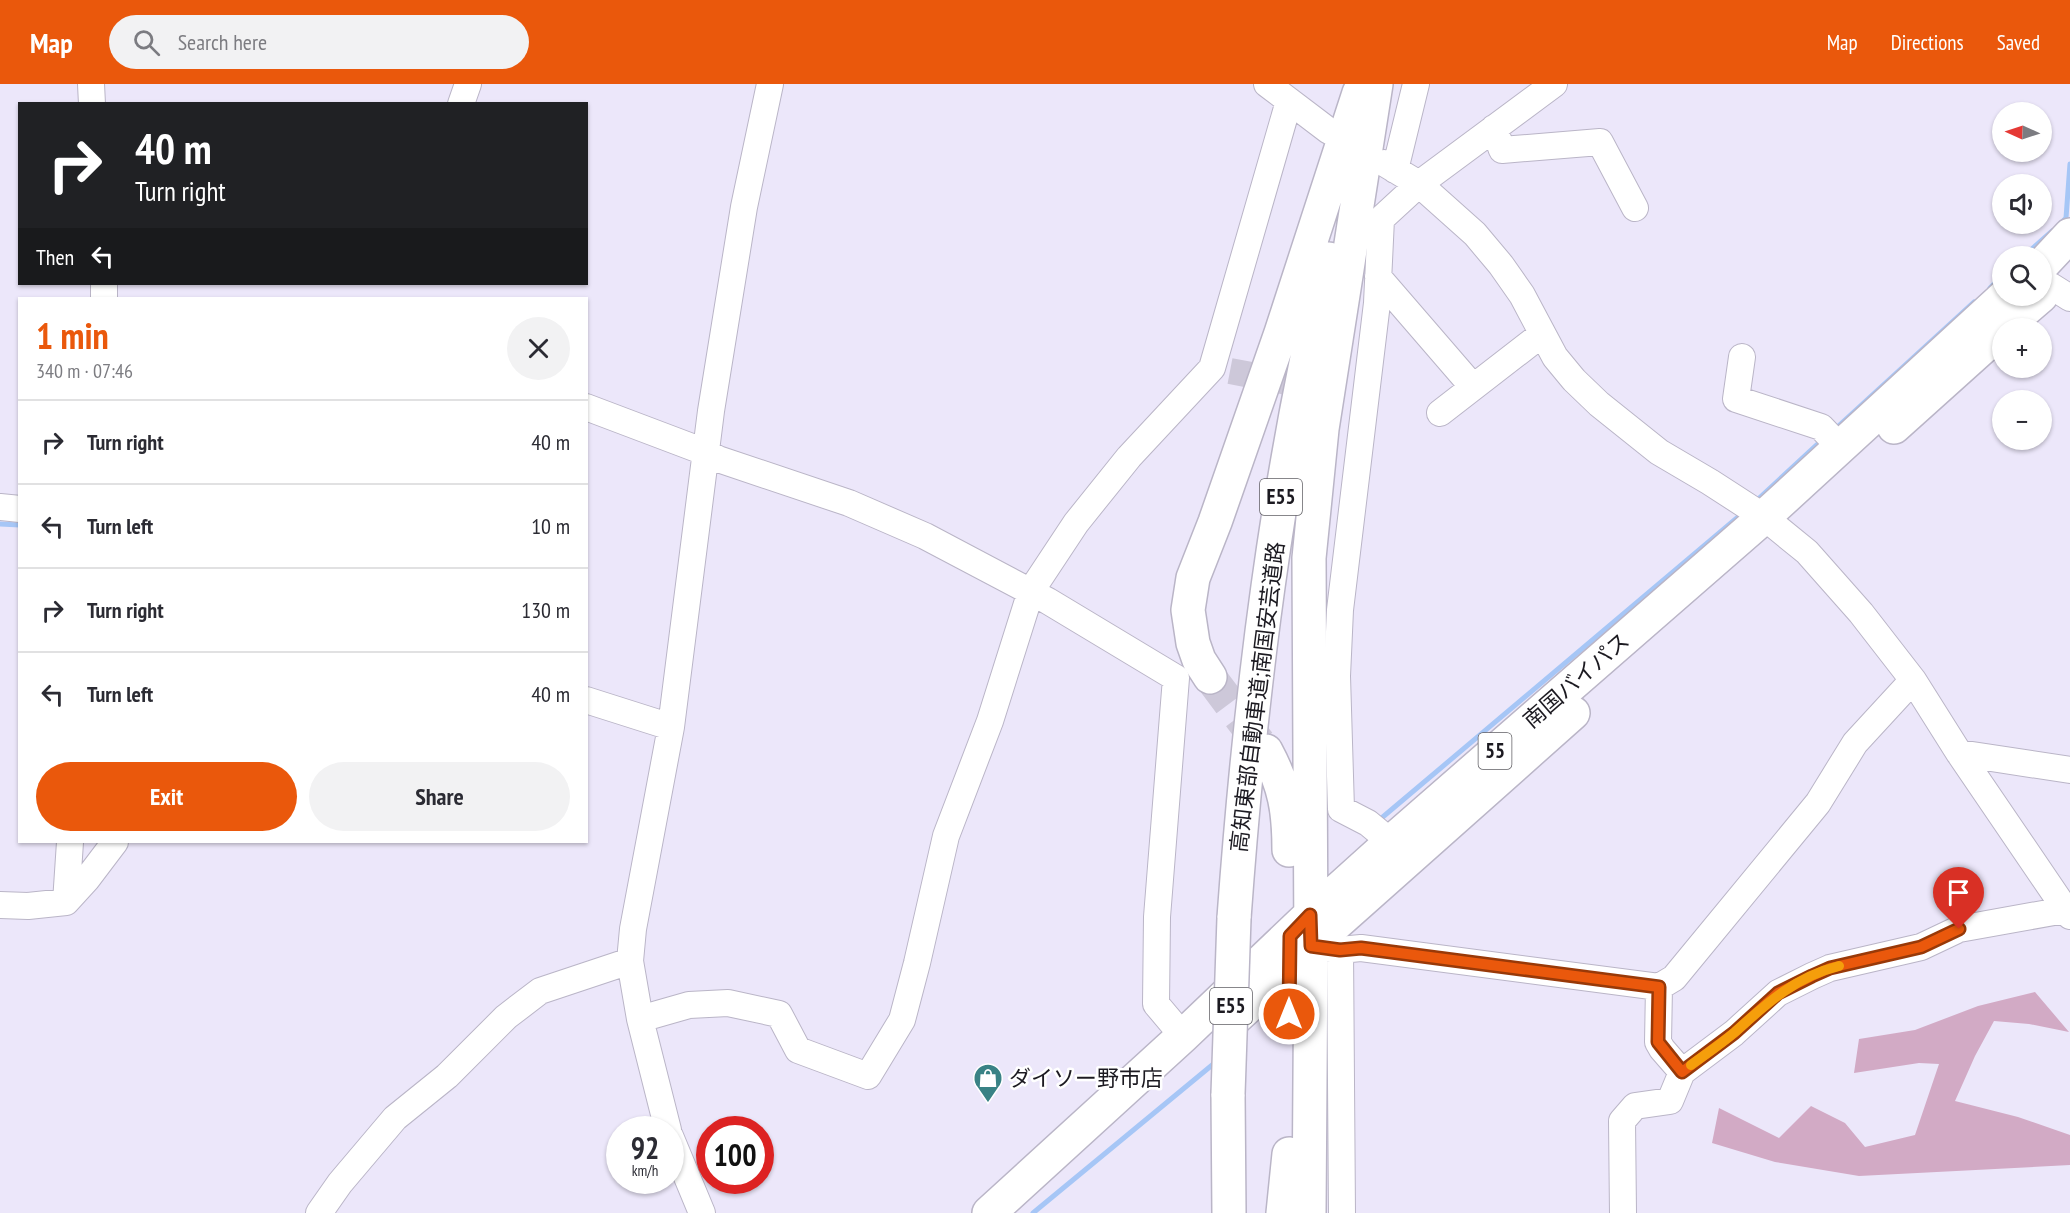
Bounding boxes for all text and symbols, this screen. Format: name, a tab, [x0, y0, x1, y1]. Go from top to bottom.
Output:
search box	[109, 15, 529, 69]
text: Map	[30, 24, 73, 61]
icon: search	[130, 26, 163, 59]
text: Search here	[178, 28, 267, 56]
text: Map	[1827, 29, 1858, 56]
text: Directions	[1891, 29, 1964, 56]
text: Saved	[1997, 29, 2040, 56]
north arrow	[1992, 102, 2052, 162]
map controls	[1992, 102, 2052, 450]
text: 40 m	[135, 121, 212, 176]
icon: right	[36, 126, 114, 204]
text: Turn right	[135, 174, 226, 208]
button: sound	[1992, 174, 2052, 234]
icon: left	[86, 240, 119, 273]
text: Then	[36, 243, 74, 271]
button: search	[1992, 246, 2052, 306]
text: 1 min	[36, 312, 109, 359]
button: close	[507, 317, 570, 380]
button: +	[1992, 318, 2052, 378]
text: 340 m · 07:46	[36, 358, 133, 384]
button: −	[1992, 390, 2052, 450]
icon: right	[36, 426, 69, 459]
text: Turn right	[87, 428, 164, 456]
text: 40 m	[531, 428, 570, 456]
road number: E55	[1260, 479, 1302, 515]
icon: left	[36, 510, 69, 543]
text: Turn left	[87, 512, 153, 540]
text: 10 m	[531, 512, 570, 540]
street label: 高知東部自動車道;南国安芸道路	[1224, 540, 1290, 854]
icon: right	[36, 594, 69, 627]
text: Turn right	[87, 596, 164, 624]
text: 130 m	[521, 596, 570, 624]
street label: 南国バイパス	[1517, 626, 1635, 734]
icon: left	[36, 678, 69, 711]
text: Turn left	[87, 680, 153, 708]
text: 40 m	[531, 680, 570, 708]
road number: 55	[1478, 733, 1512, 769]
button: Exit	[36, 762, 297, 831]
button: Share	[309, 762, 570, 831]
pin	[1933, 867, 1984, 929]
icon: arrive	[1942, 876, 1975, 909]
position arrow	[1257, 982, 1321, 1046]
road number: E55	[1210, 988, 1252, 1024]
shop icon: ダイソー野市店	[972, 1062, 1004, 1104]
place label: ダイソー野市店	[1009, 1064, 1163, 1092]
speed limit sign: 100	[696, 1116, 774, 1194]
text: 92	[631, 1128, 659, 1167]
text: km/h	[632, 1161, 658, 1180]

